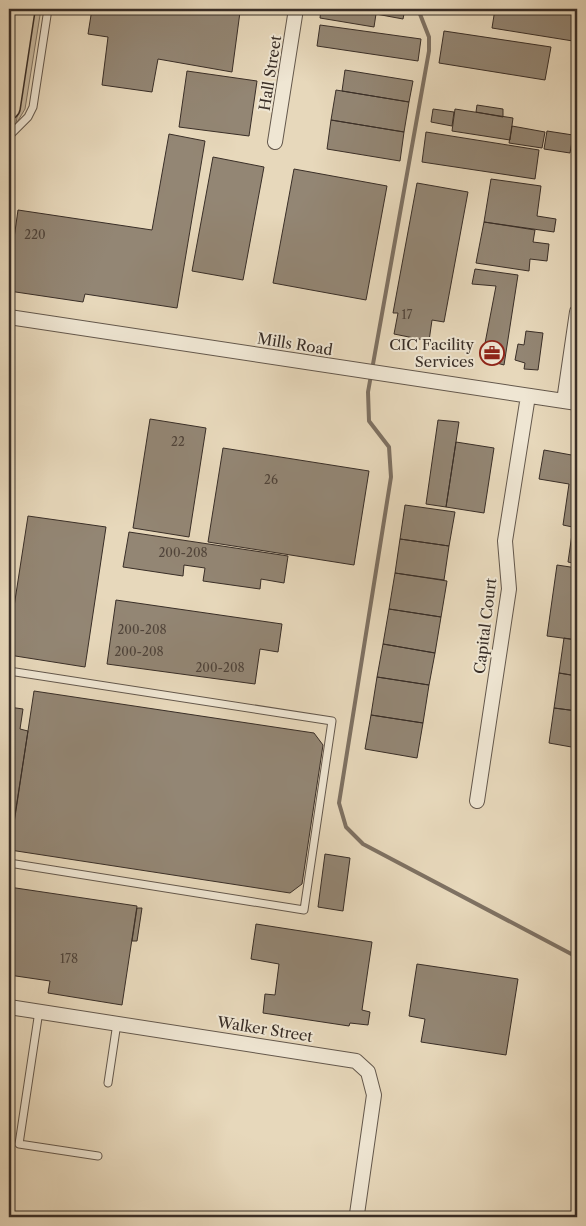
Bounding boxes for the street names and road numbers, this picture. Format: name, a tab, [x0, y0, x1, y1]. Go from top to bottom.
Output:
street label: Hall Street	[255, 33, 285, 112]
street label: Mills Road	[256, 329, 334, 359]
street label: Capital Court	[470, 576, 500, 675]
street label: Walker Street	[215, 1012, 315, 1046]

